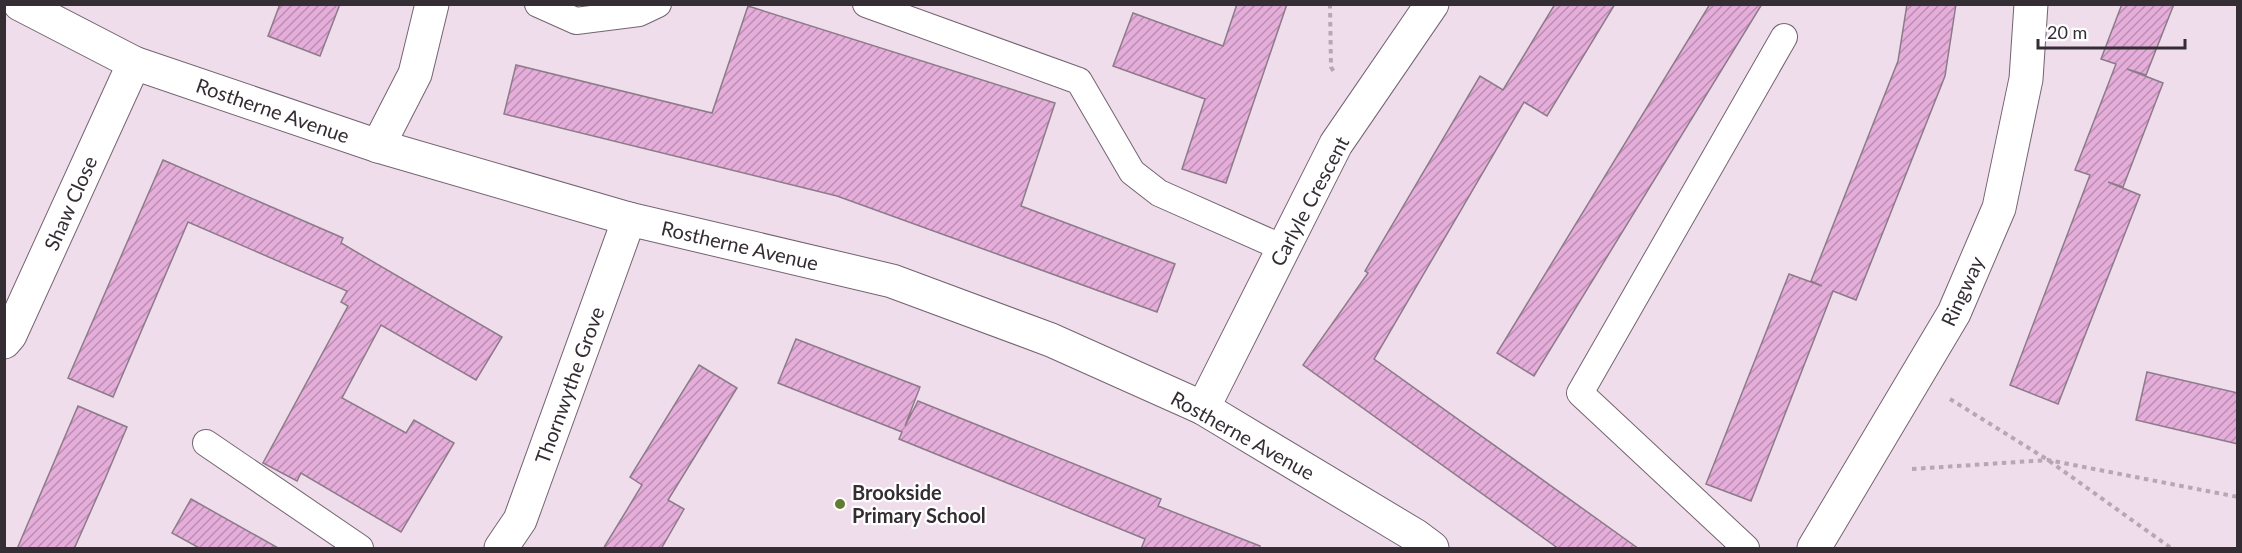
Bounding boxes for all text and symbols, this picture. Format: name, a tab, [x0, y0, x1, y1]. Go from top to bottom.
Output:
scale bar	[2038, 12, 2185, 50]
text: 20 m	[2047, 21, 2087, 43]
street label: Rostherne Avenue	[193, 73, 353, 147]
street label: Carlyle Crescent	[1265, 132, 1353, 270]
street label: Shaw Close	[39, 152, 101, 254]
street label: Rostherne Avenue	[659, 215, 821, 275]
street label: Ringway	[1935, 252, 1989, 330]
street label: Thornwythe Grove	[529, 303, 609, 467]
street label: Rostherne Avenue	[1167, 386, 1319, 484]
place label: Brookside Primary School	[852, 480, 986, 527]
marker: Brookside Primary School	[833, 497, 847, 511]

